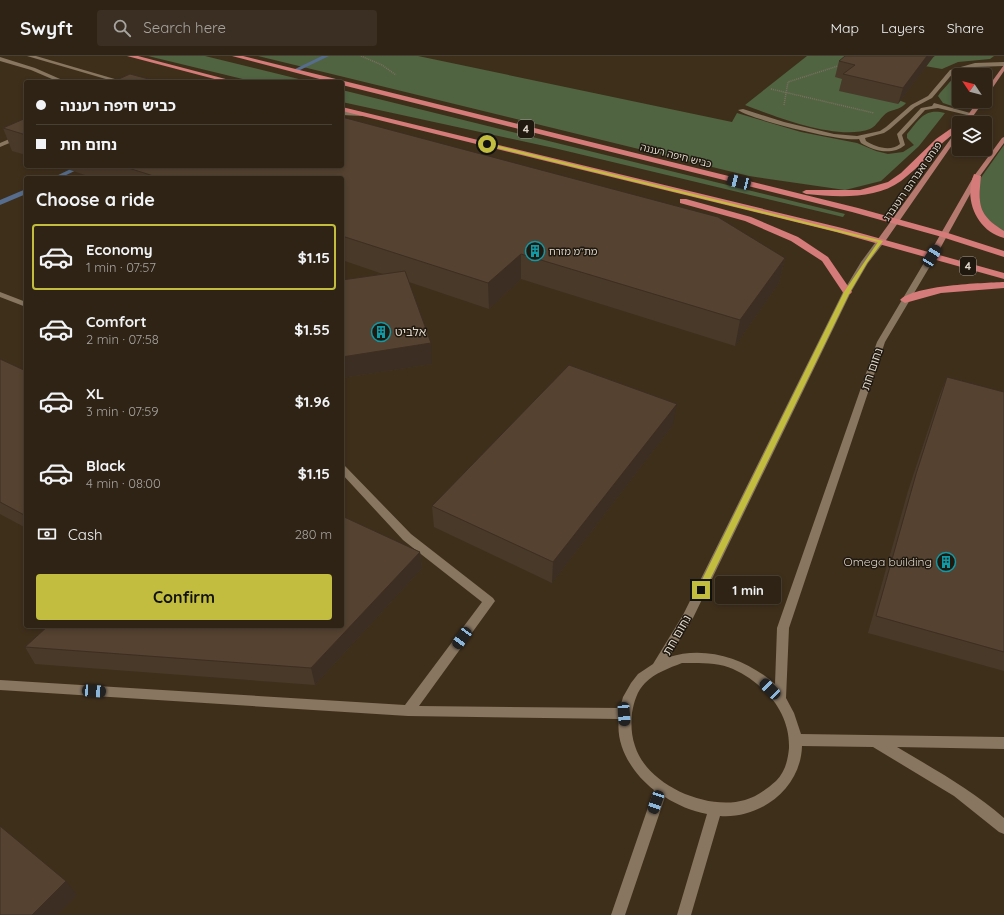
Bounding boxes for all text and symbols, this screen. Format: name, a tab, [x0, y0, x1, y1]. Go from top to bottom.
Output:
search box	[97, 10, 377, 46]
text: Swyft	[20, 16, 73, 40]
icon: search	[111, 17, 133, 39]
text: Search here	[143, 18, 226, 37]
text: Map	[830, 19, 859, 37]
text: Layers	[881, 19, 925, 37]
text: Share	[947, 19, 984, 37]
north arrow	[952, 68, 992, 108]
map controls	[952, 68, 992, 156]
text: כביש חיפה רעננה	[60, 96, 176, 115]
button: layers	[952, 116, 992, 156]
road number: 4	[518, 120, 534, 138]
text: נחום חת	[60, 135, 117, 154]
route start	[478, 135, 496, 153]
street label: פנחס ואברהם רוטנברג	[880, 139, 945, 224]
street label: כביש חיפה רעננה	[639, 140, 713, 171]
car	[726, 173, 752, 191]
text: Choose a ride	[36, 188, 155, 211]
icon: car	[38, 239, 74, 275]
text: Economy	[86, 240, 153, 259]
building icon: מת"מ מזרח	[524, 240, 546, 262]
car	[921, 243, 943, 269]
place label: מת"מ מזרח	[549, 245, 598, 258]
text: $1.15	[298, 248, 330, 267]
road number: 4	[960, 257, 976, 275]
text: 1 min · 07:57	[86, 259, 156, 275]
icon: car	[38, 311, 74, 347]
text: Comfort	[86, 312, 147, 331]
text: $1.55	[294, 320, 330, 339]
building icon: אלביט	[370, 321, 392, 343]
place label: אלביט	[395, 324, 427, 339]
text: 2 min · 07:58	[86, 331, 159, 347]
street label: נחום חת	[857, 346, 886, 392]
icon: car	[38, 383, 74, 419]
text: XL	[86, 384, 104, 403]
text: $1.96	[295, 392, 330, 411]
text: 3 min · 07:59	[86, 403, 159, 419]
icon: car	[38, 455, 74, 491]
text: Black	[86, 456, 126, 475]
text: $1.15	[298, 464, 330, 483]
text: 4 min · 08:00	[86, 475, 161, 491]
icon: cash	[36, 523, 58, 545]
text: Cash	[68, 525, 102, 544]
text: 280 m	[295, 526, 332, 542]
building icon: Omega building	[935, 551, 957, 573]
place label: Omega building	[844, 554, 932, 569]
button: Confirm	[36, 574, 332, 620]
callout: 1 min	[715, 576, 781, 604]
route end	[692, 581, 710, 599]
text: 1 min	[732, 582, 764, 598]
street label: נחום חת	[659, 612, 694, 657]
car	[450, 625, 474, 651]
car	[757, 676, 783, 702]
car	[82, 684, 106, 698]
car	[617, 702, 631, 726]
car	[646, 789, 666, 815]

